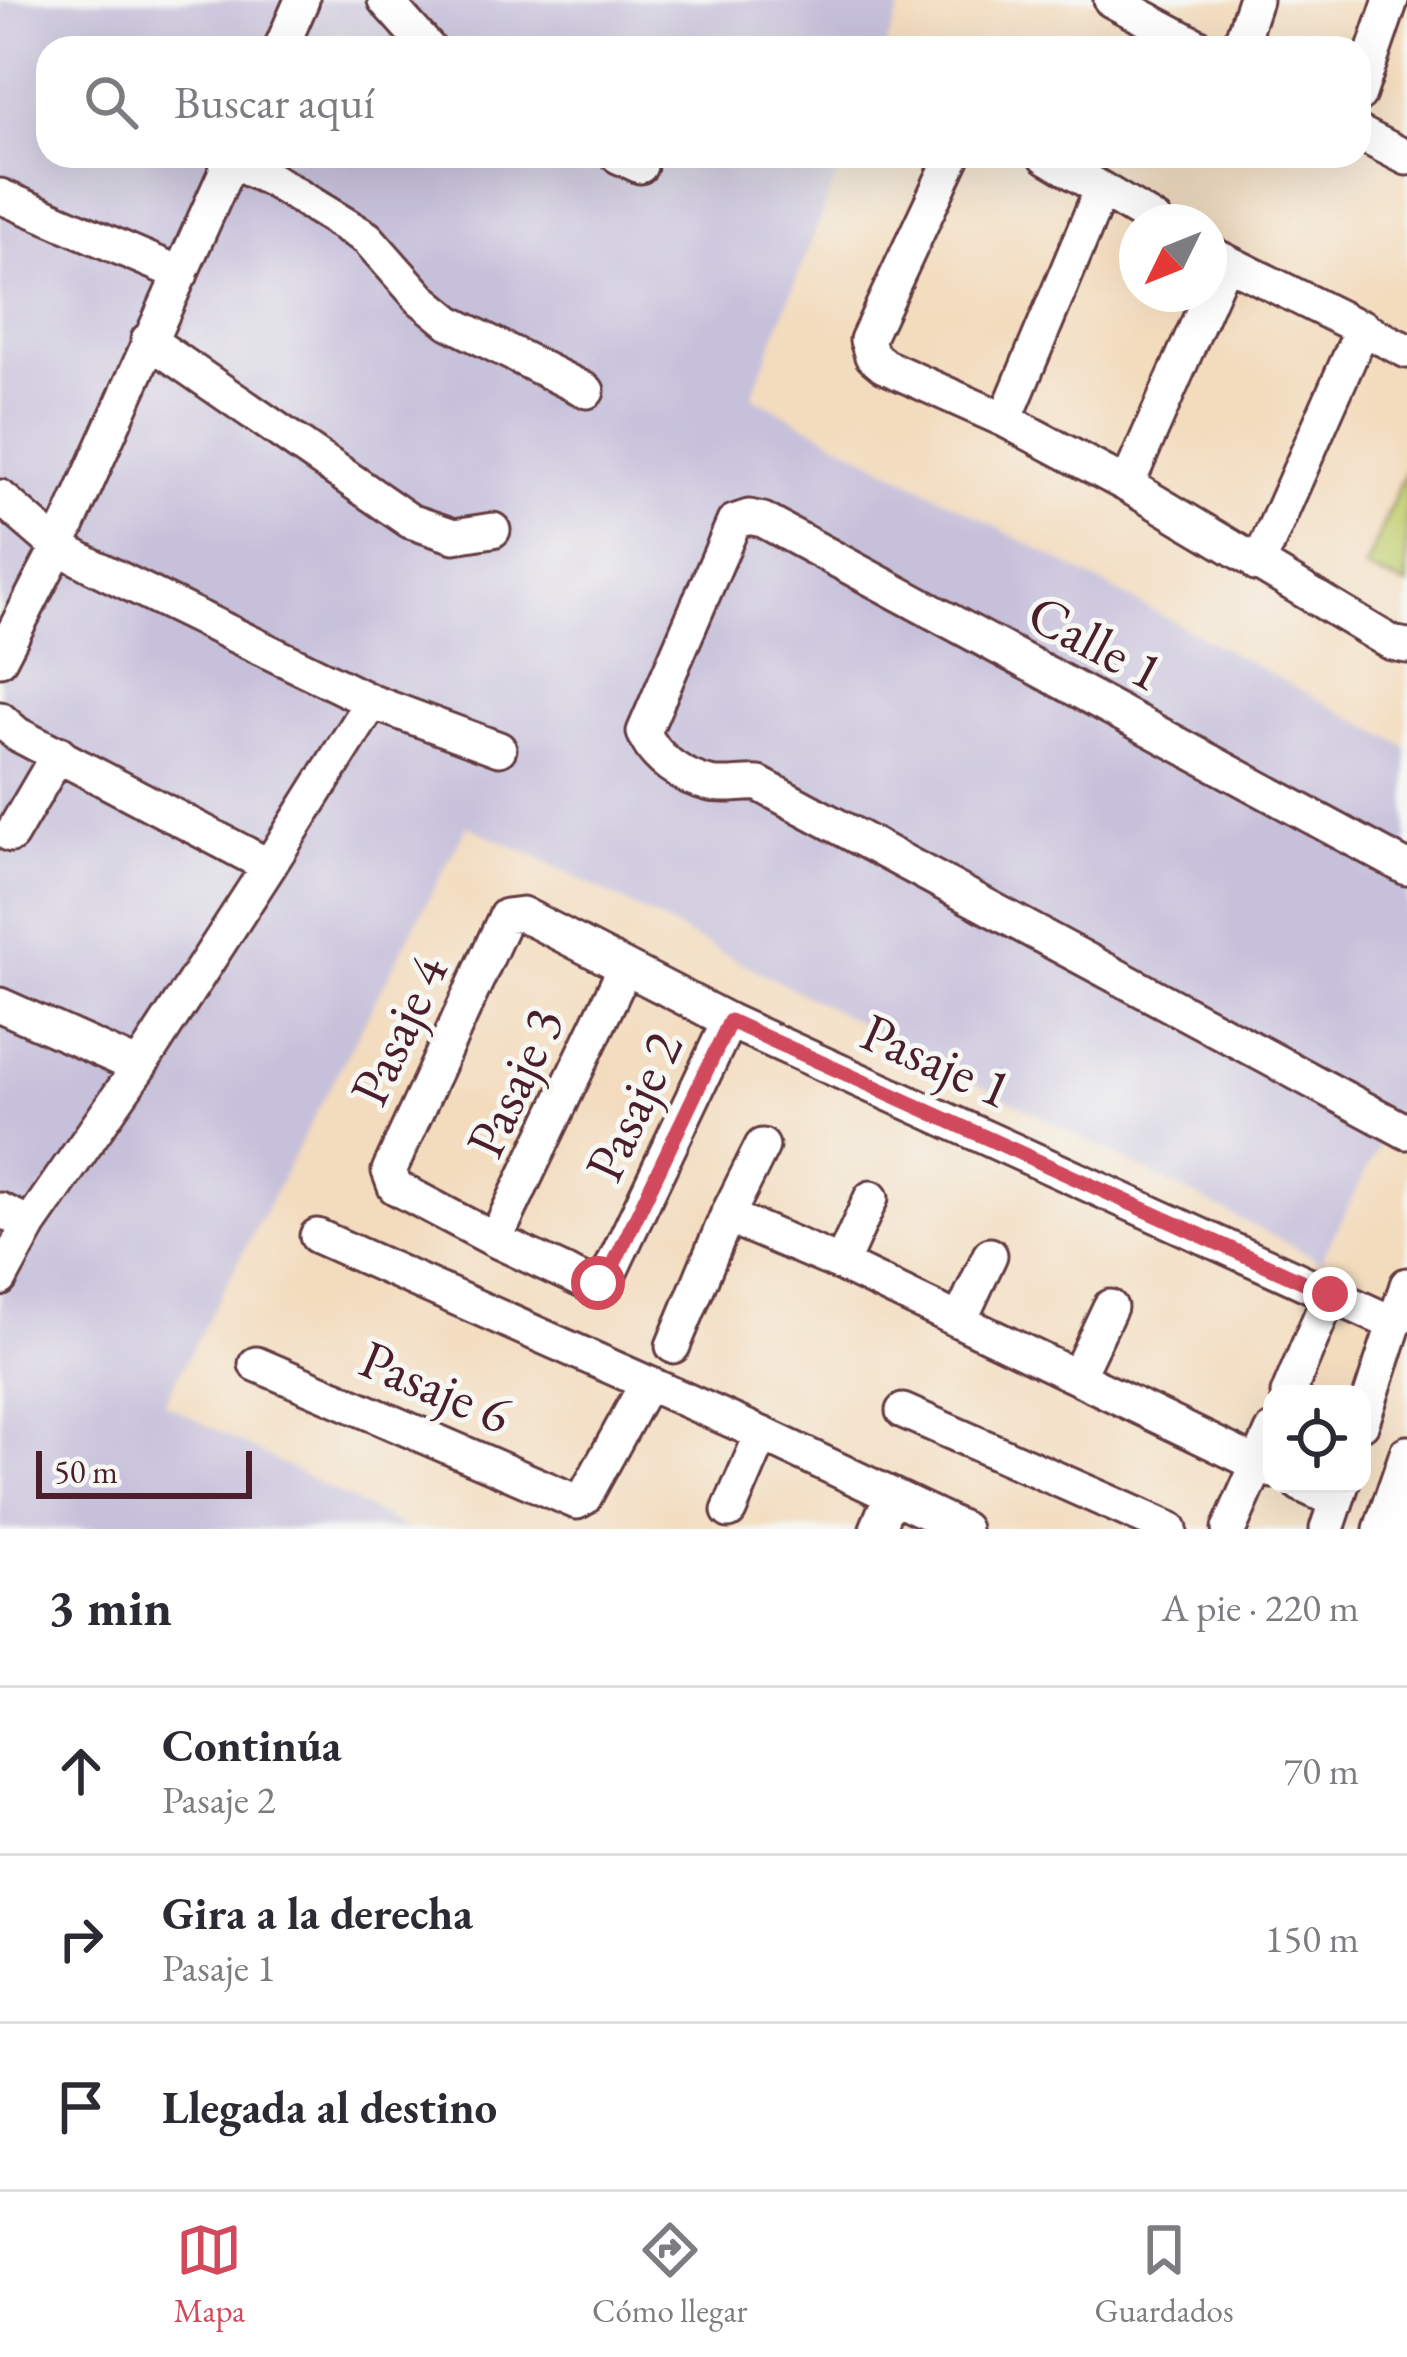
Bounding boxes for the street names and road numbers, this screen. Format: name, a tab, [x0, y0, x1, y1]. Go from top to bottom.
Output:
street label: Calle 1	[1016, 577, 1176, 707]
street label: Pasaje 4	[333, 943, 463, 1116]
street label: Pasaje 3	[449, 996, 579, 1168]
street label: Pasaje 1	[851, 996, 1023, 1124]
street label: Pasaje 2	[568, 1020, 698, 1192]
street label: Pasaje 6	[350, 1323, 522, 1449]

